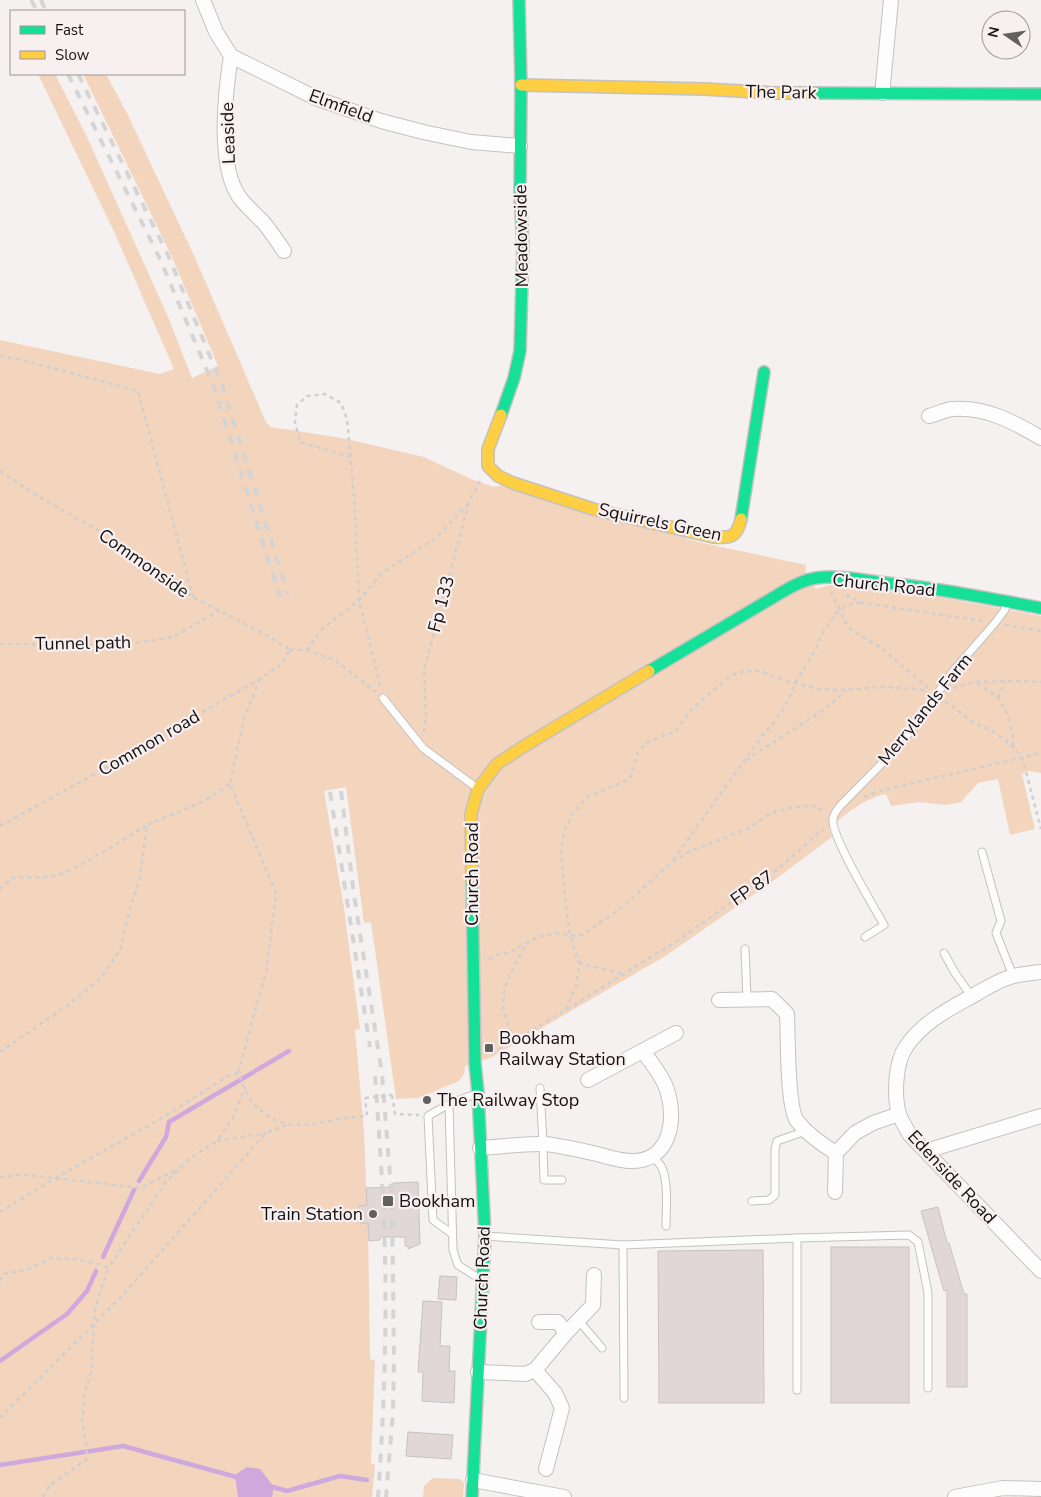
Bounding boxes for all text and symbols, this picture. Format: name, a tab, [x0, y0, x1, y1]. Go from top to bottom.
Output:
legend	[10, 10, 185, 75]
north arrow	[981, 10, 1031, 60]
text: Fast	[55, 20, 84, 40]
text: N	[983, 25, 1004, 39]
text: Slow	[55, 45, 90, 65]
street label: The Park	[745, 79, 818, 105]
street label: Elmfield	[306, 83, 376, 129]
street label: Leaside	[215, 102, 241, 164]
street label: Meadowside	[508, 184, 534, 288]
street label: Squirrels Green	[596, 497, 724, 547]
street label: Commonside	[94, 523, 194, 603]
street label: Church Road	[831, 568, 937, 602]
street label: Fp 133	[422, 573, 460, 635]
street label: Tunnel path	[35, 630, 131, 656]
street label: Merrylands Farm	[872, 648, 978, 770]
street label: Common road	[94, 704, 204, 782]
street label: Church Road	[460, 822, 484, 926]
street label: FP 87	[726, 865, 778, 911]
place label: Bookham Railway Station	[499, 1026, 626, 1071]
marker: Bookham Railway Station	[483, 1042, 495, 1054]
place label: The Railway Stop	[437, 1088, 579, 1112]
marker: The Railway Stop	[421, 1094, 433, 1106]
street label: Edenside Road	[902, 1125, 1002, 1229]
place label: Bookham	[399, 1189, 475, 1213]
marker: Bookham	[381, 1194, 395, 1208]
place label: Train Station	[261, 1202, 363, 1226]
marker: Train Station	[367, 1208, 379, 1220]
street label: Church Road	[468, 1226, 496, 1330]

